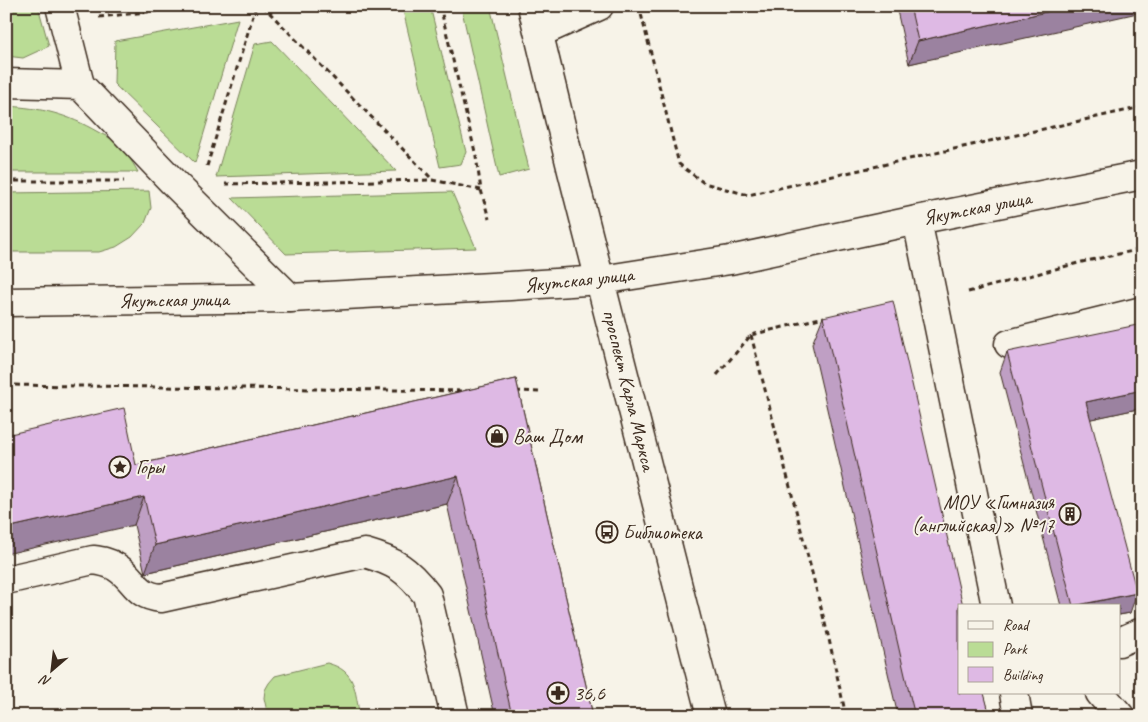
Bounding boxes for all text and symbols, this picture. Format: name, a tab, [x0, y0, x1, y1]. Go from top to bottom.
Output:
street label: Якутская улица	[921, 185, 1035, 231]
street label: Якутская улица	[523, 262, 637, 298]
street label: Якутская улица	[119, 287, 231, 313]
street label: проспект Карла Маркса	[597, 307, 662, 475]
shop icon: Ваш Дом	[485, 424, 509, 448]
place label: Ваш Дом	[513, 424, 583, 449]
place icon: Горы	[108, 455, 132, 479]
place label: Горы	[136, 455, 166, 480]
place label: МОУ «Гимназия (английская)» №17	[912, 490, 1055, 538]
building icon: МОУ «Гимназия (английская)» №17	[1058, 502, 1082, 526]
bus stop icon: Библиотека	[595, 520, 619, 544]
place label: Библиотека	[623, 520, 704, 545]
legend	[958, 604, 1120, 694]
text: Road	[1003, 616, 1030, 635]
text: Park	[1003, 640, 1028, 659]
north arrow	[28, 644, 78, 694]
text: Building	[1003, 666, 1043, 685]
text: N	[36, 670, 54, 691]
pharmacy icon: 36,6	[546, 681, 570, 705]
place label: 36,6	[574, 681, 606, 706]

